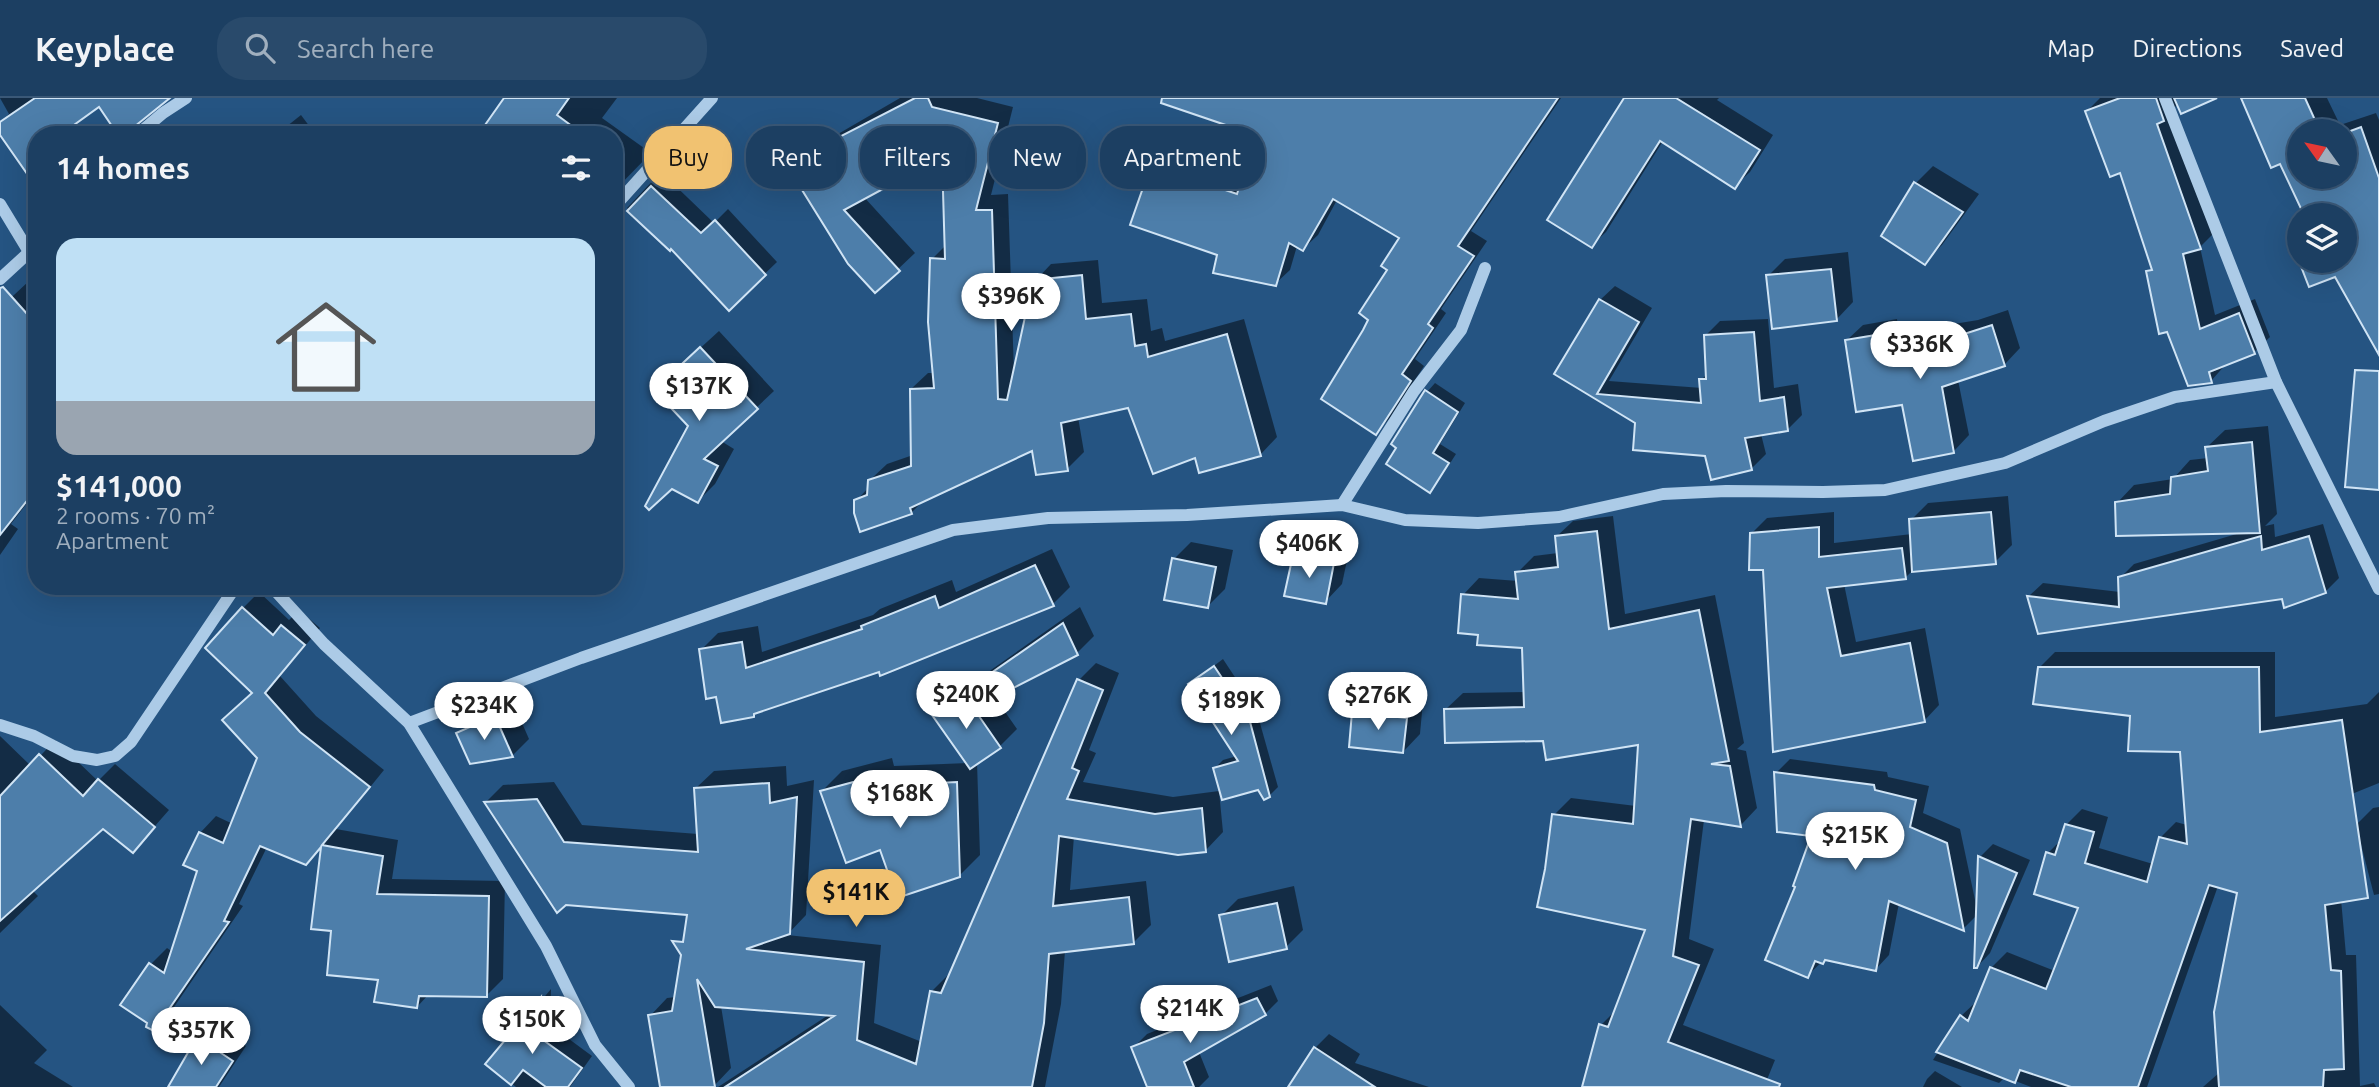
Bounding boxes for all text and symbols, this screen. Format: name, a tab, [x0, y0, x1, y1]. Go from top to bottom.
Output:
search box	[217, 17, 707, 80]
icon: search	[241, 29, 279, 67]
text: Keyplace	[35, 30, 175, 67]
text: Search here	[297, 34, 434, 63]
text: Map	[2047, 35, 2094, 62]
text: Directions	[2132, 35, 2242, 62]
text: Saved	[2280, 35, 2344, 62]
north arrow	[2287, 119, 2357, 189]
map controls	[2287, 119, 2357, 273]
chip: Buy	[644, 126, 732, 189]
chip: Rent	[746, 126, 846, 189]
chip: Filters	[860, 126, 975, 189]
chip: New	[989, 126, 1086, 189]
chip: Apartment	[1100, 126, 1265, 189]
icon: filters	[557, 149, 595, 187]
text: 14 homes	[56, 151, 190, 185]
button: layers	[2287, 203, 2357, 273]
pin: $396K	[962, 274, 1060, 333]
text: $396K	[977, 283, 1045, 308]
icon: home	[263, 284, 389, 410]
pin: $336K	[1871, 322, 1969, 381]
text: $336K	[1886, 331, 1954, 356]
pin: $137K	[650, 364, 748, 423]
text: $137K	[665, 373, 733, 398]
text: $141,000	[56, 469, 182, 503]
text: 2 rooms · 70 m²	[56, 503, 215, 528]
pin: $406K	[1260, 520, 1358, 580]
text: Apartment	[56, 528, 169, 553]
text: $406K	[1275, 530, 1343, 555]
pin: $240K	[917, 672, 1015, 731]
pin: $276K	[1329, 672, 1427, 732]
pin: $189K	[1182, 678, 1280, 737]
text: $240K	[932, 681, 1000, 706]
pin: $234K	[435, 682, 533, 742]
text: $276K	[1344, 682, 1412, 707]
text: $189K	[1197, 687, 1265, 712]
text: $234K	[450, 692, 518, 717]
pin: $168K	[851, 770, 949, 830]
text: $168K	[866, 780, 934, 805]
pin: $215K	[1806, 812, 1904, 872]
text: $215K	[1821, 822, 1889, 847]
pin: $141K	[807, 870, 905, 929]
text: $141K	[822, 879, 890, 904]
pin: $214K	[1141, 986, 1239, 1045]
text: $214K	[1156, 995, 1224, 1020]
pin: $150K	[483, 996, 581, 1056]
text: $150K	[498, 1006, 566, 1031]
pin: $357K	[152, 1007, 250, 1067]
text: $357K	[167, 1017, 235, 1042]

